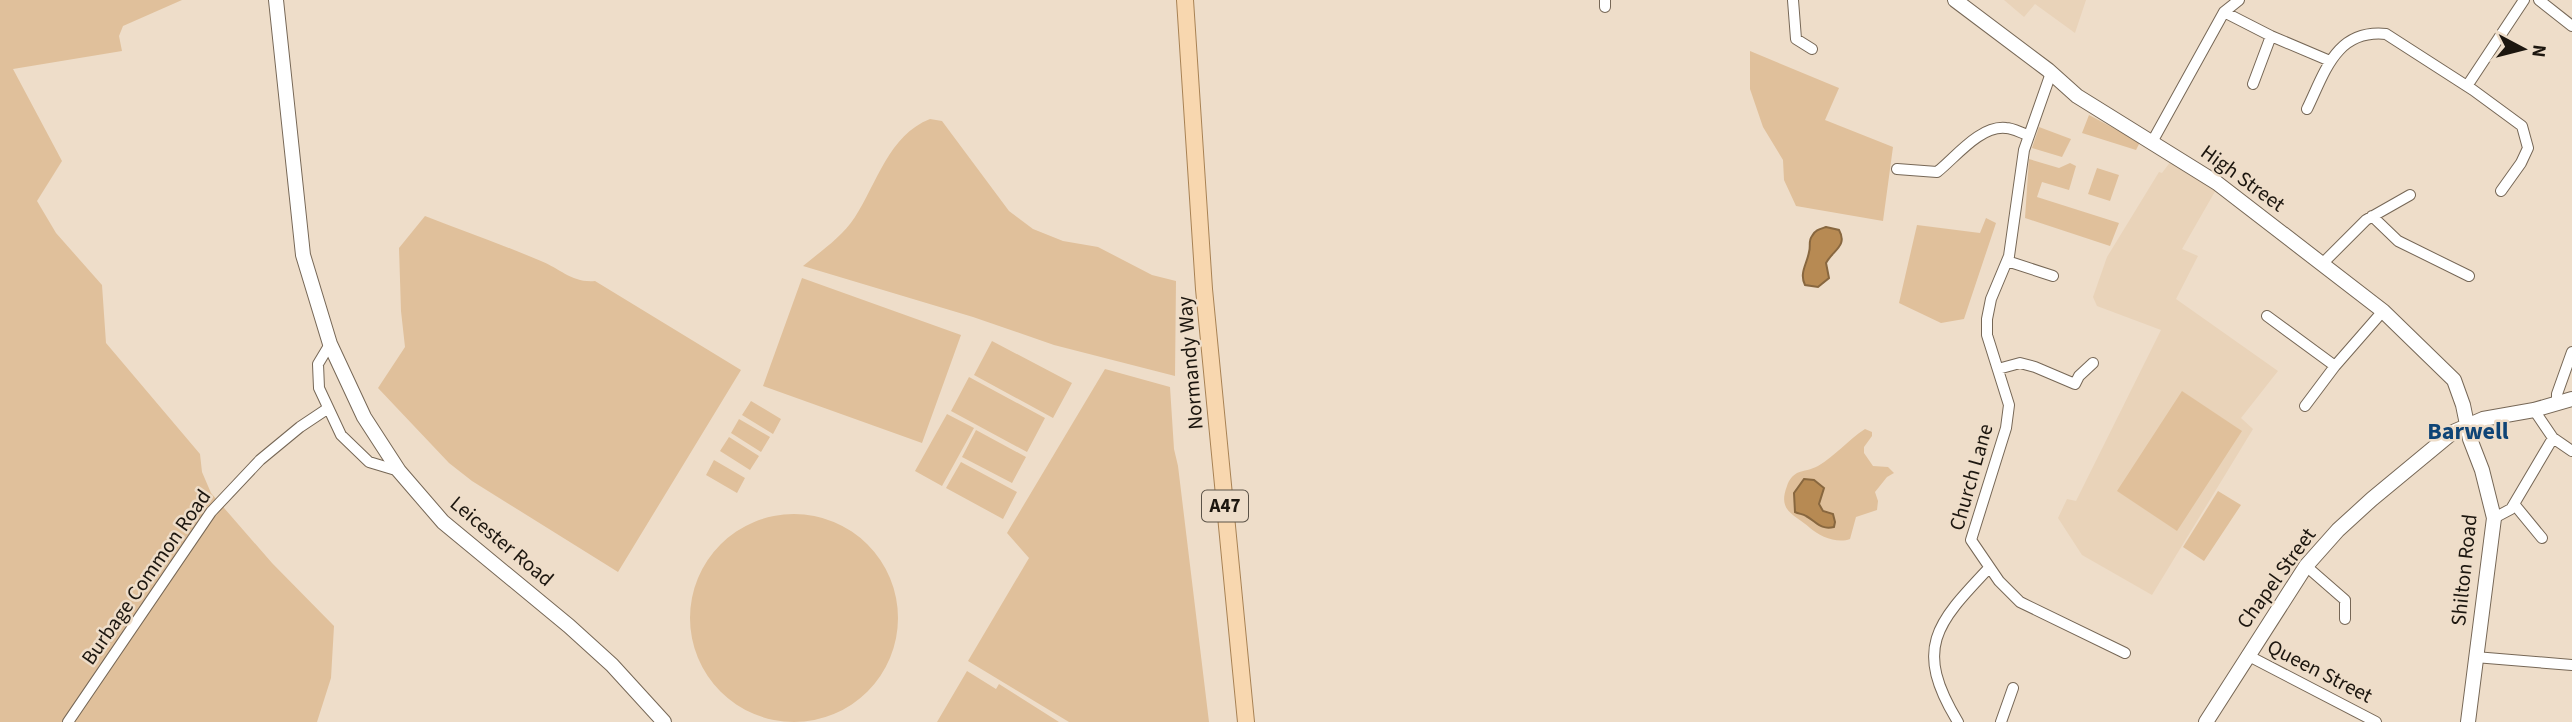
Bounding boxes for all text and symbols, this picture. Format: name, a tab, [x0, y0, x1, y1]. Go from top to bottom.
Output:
north arrow	[2488, 14, 2558, 84]
text: N	[2524, 43, 2553, 59]
street label: High Street	[2195, 137, 2291, 219]
street label: Normandy Way	[1169, 295, 1211, 431]
district label: Barwell	[2427, 414, 2509, 449]
street label: Church Lane	[1941, 420, 2001, 534]
street label: Burbage Common Road	[74, 483, 218, 671]
street label: Leicester Road	[444, 489, 560, 593]
road number: A47	[1202, 491, 1248, 522]
street label: Shilton Road	[2443, 513, 2485, 627]
street label: Chapel Street	[2229, 521, 2323, 635]
street label: Queen Street	[2262, 632, 2378, 710]

